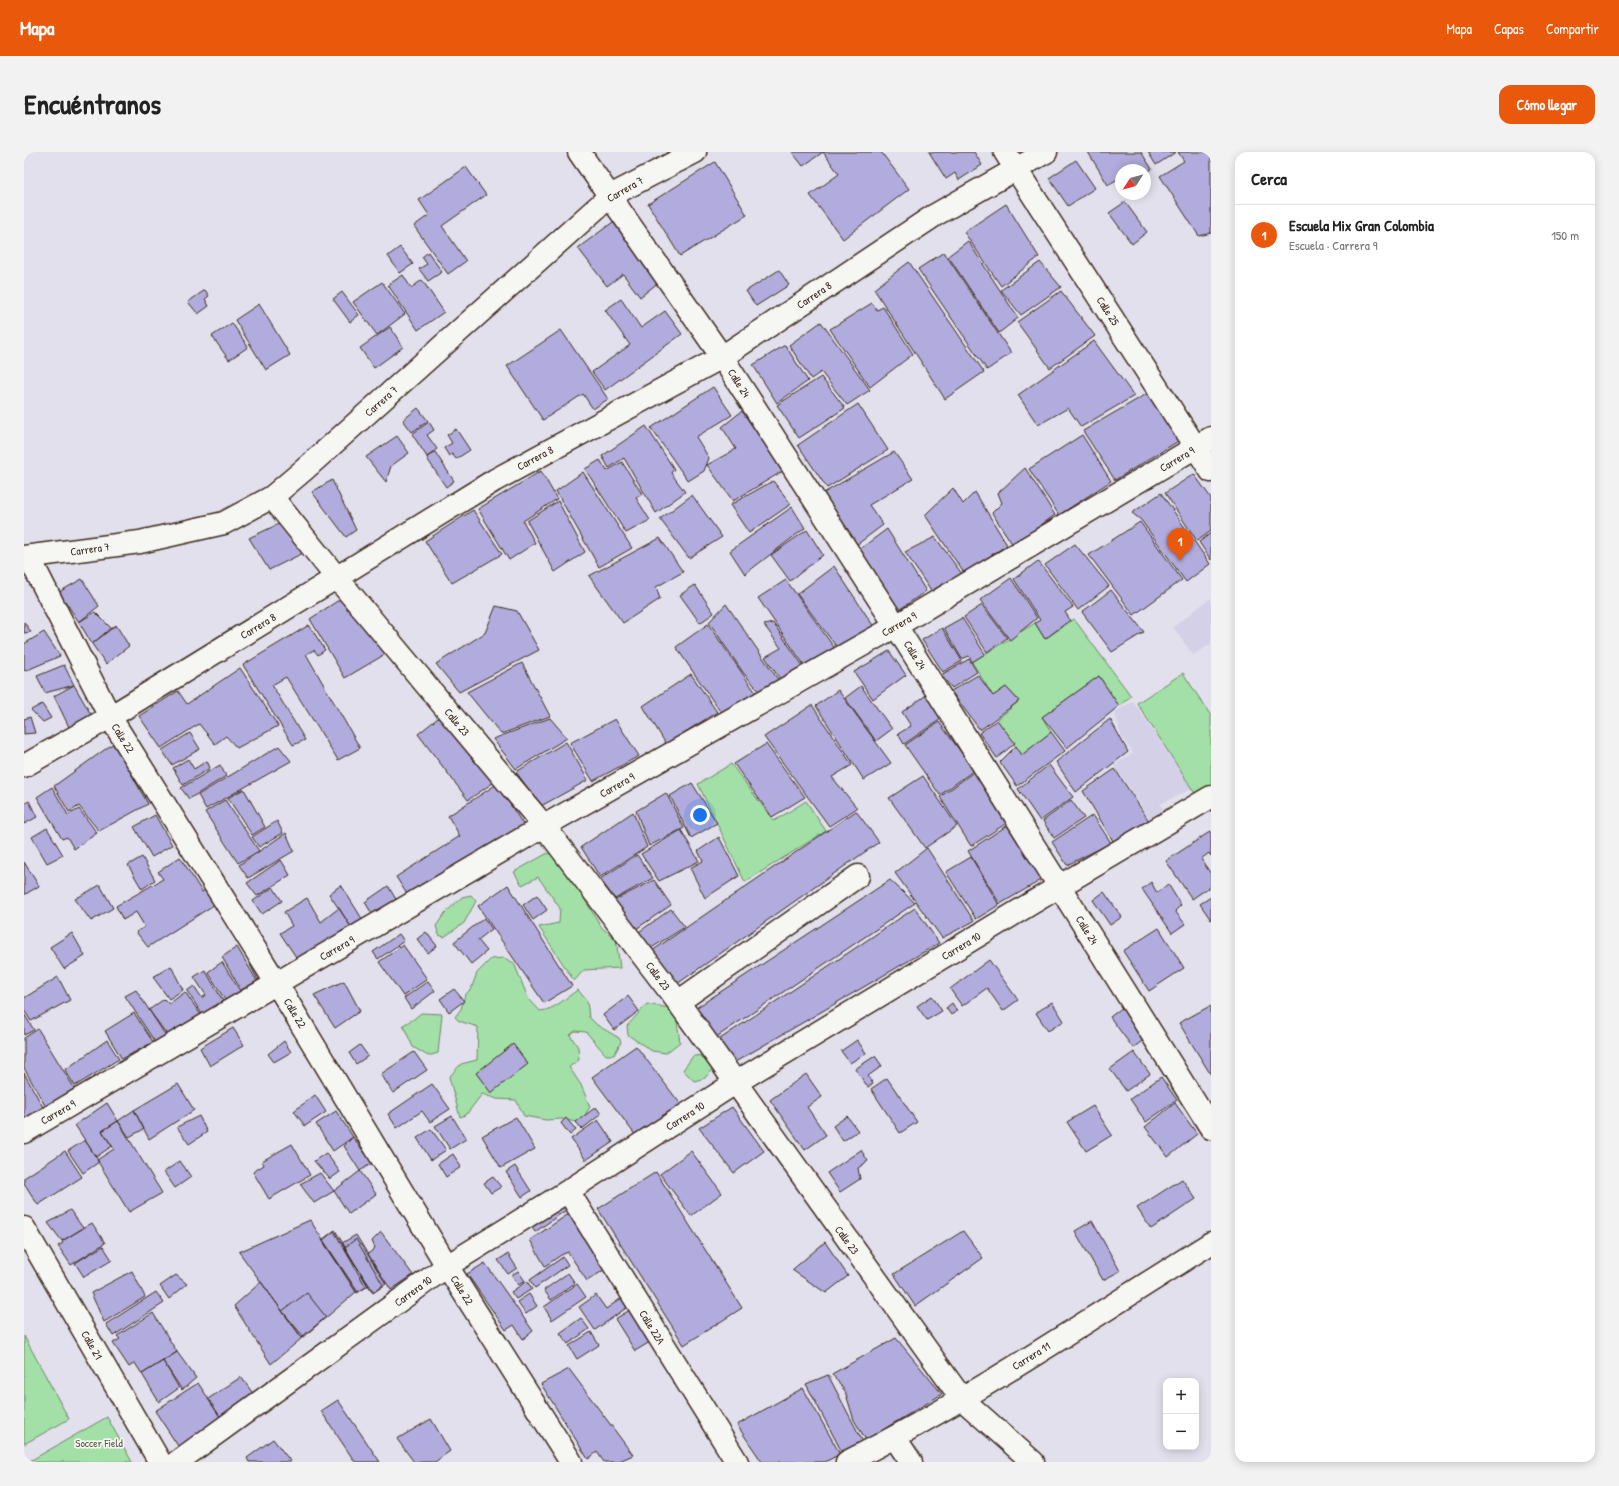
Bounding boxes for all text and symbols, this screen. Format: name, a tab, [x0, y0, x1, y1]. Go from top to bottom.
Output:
text: Mapa	[20, 15, 54, 41]
text: Mapa	[1447, 19, 1472, 38]
text: Capas	[1494, 19, 1524, 38]
text: Compartir	[1546, 19, 1599, 38]
text: Encuéntranos	[24, 85, 161, 123]
button: Cómo llegar	[1499, 85, 1595, 124]
north arrow	[1115, 164, 1151, 200]
text: Cerca	[1251, 167, 1287, 190]
street label: Carrera 7	[604, 173, 646, 205]
text: Escuela Mix Gran Colombia	[1289, 215, 1434, 236]
text: 1	[1262, 226, 1266, 244]
text: 150 m	[1551, 226, 1579, 244]
text: Escuela · Carrera 9	[1289, 236, 1378, 254]
street label: Carrera 8	[794, 278, 834, 312]
street label: Calle 25	[1093, 294, 1123, 328]
street label: Calle 24	[725, 366, 753, 400]
street label: Carrera 7	[362, 383, 400, 419]
street label: Carrera 8	[514, 443, 556, 473]
street label: Carrera 9	[1157, 443, 1197, 475]
pin: 1	[1167, 528, 1193, 561]
street label: Carrera 7	[69, 539, 111, 559]
street label: Carrera 9	[879, 608, 919, 640]
street label: Carrera 8	[238, 610, 279, 642]
street label: Calle 24	[901, 638, 929, 672]
street label: Calle 23	[441, 705, 473, 739]
street label: Calle 22	[109, 721, 137, 755]
street label: Carrera 9	[597, 769, 637, 801]
your location	[690, 805, 710, 825]
street label: Calle 24	[1073, 913, 1101, 947]
street label: Carrera 10	[939, 929, 983, 963]
street label: Carrera 9	[317, 932, 357, 964]
street label: Calle 23	[643, 959, 673, 993]
street label: Calle 22	[281, 996, 309, 1030]
street label: Carrera 9	[38, 1096, 78, 1128]
street label: Carrera 10	[663, 1098, 707, 1134]
street label: Calle 23	[832, 1223, 862, 1257]
street label: Carrera 10	[391, 1273, 435, 1309]
street label: Calle 22	[448, 1273, 476, 1307]
street label: Calle 22A	[636, 1307, 668, 1347]
street label: Calle 21	[78, 1328, 106, 1362]
street label: Carrera 11	[1009, 1339, 1053, 1373]
map controls	[1163, 1378, 1199, 1450]
button: +	[1163, 1378, 1199, 1414]
button: −	[1163, 1414, 1199, 1450]
park label: Soccer Field	[75, 1436, 123, 1450]

